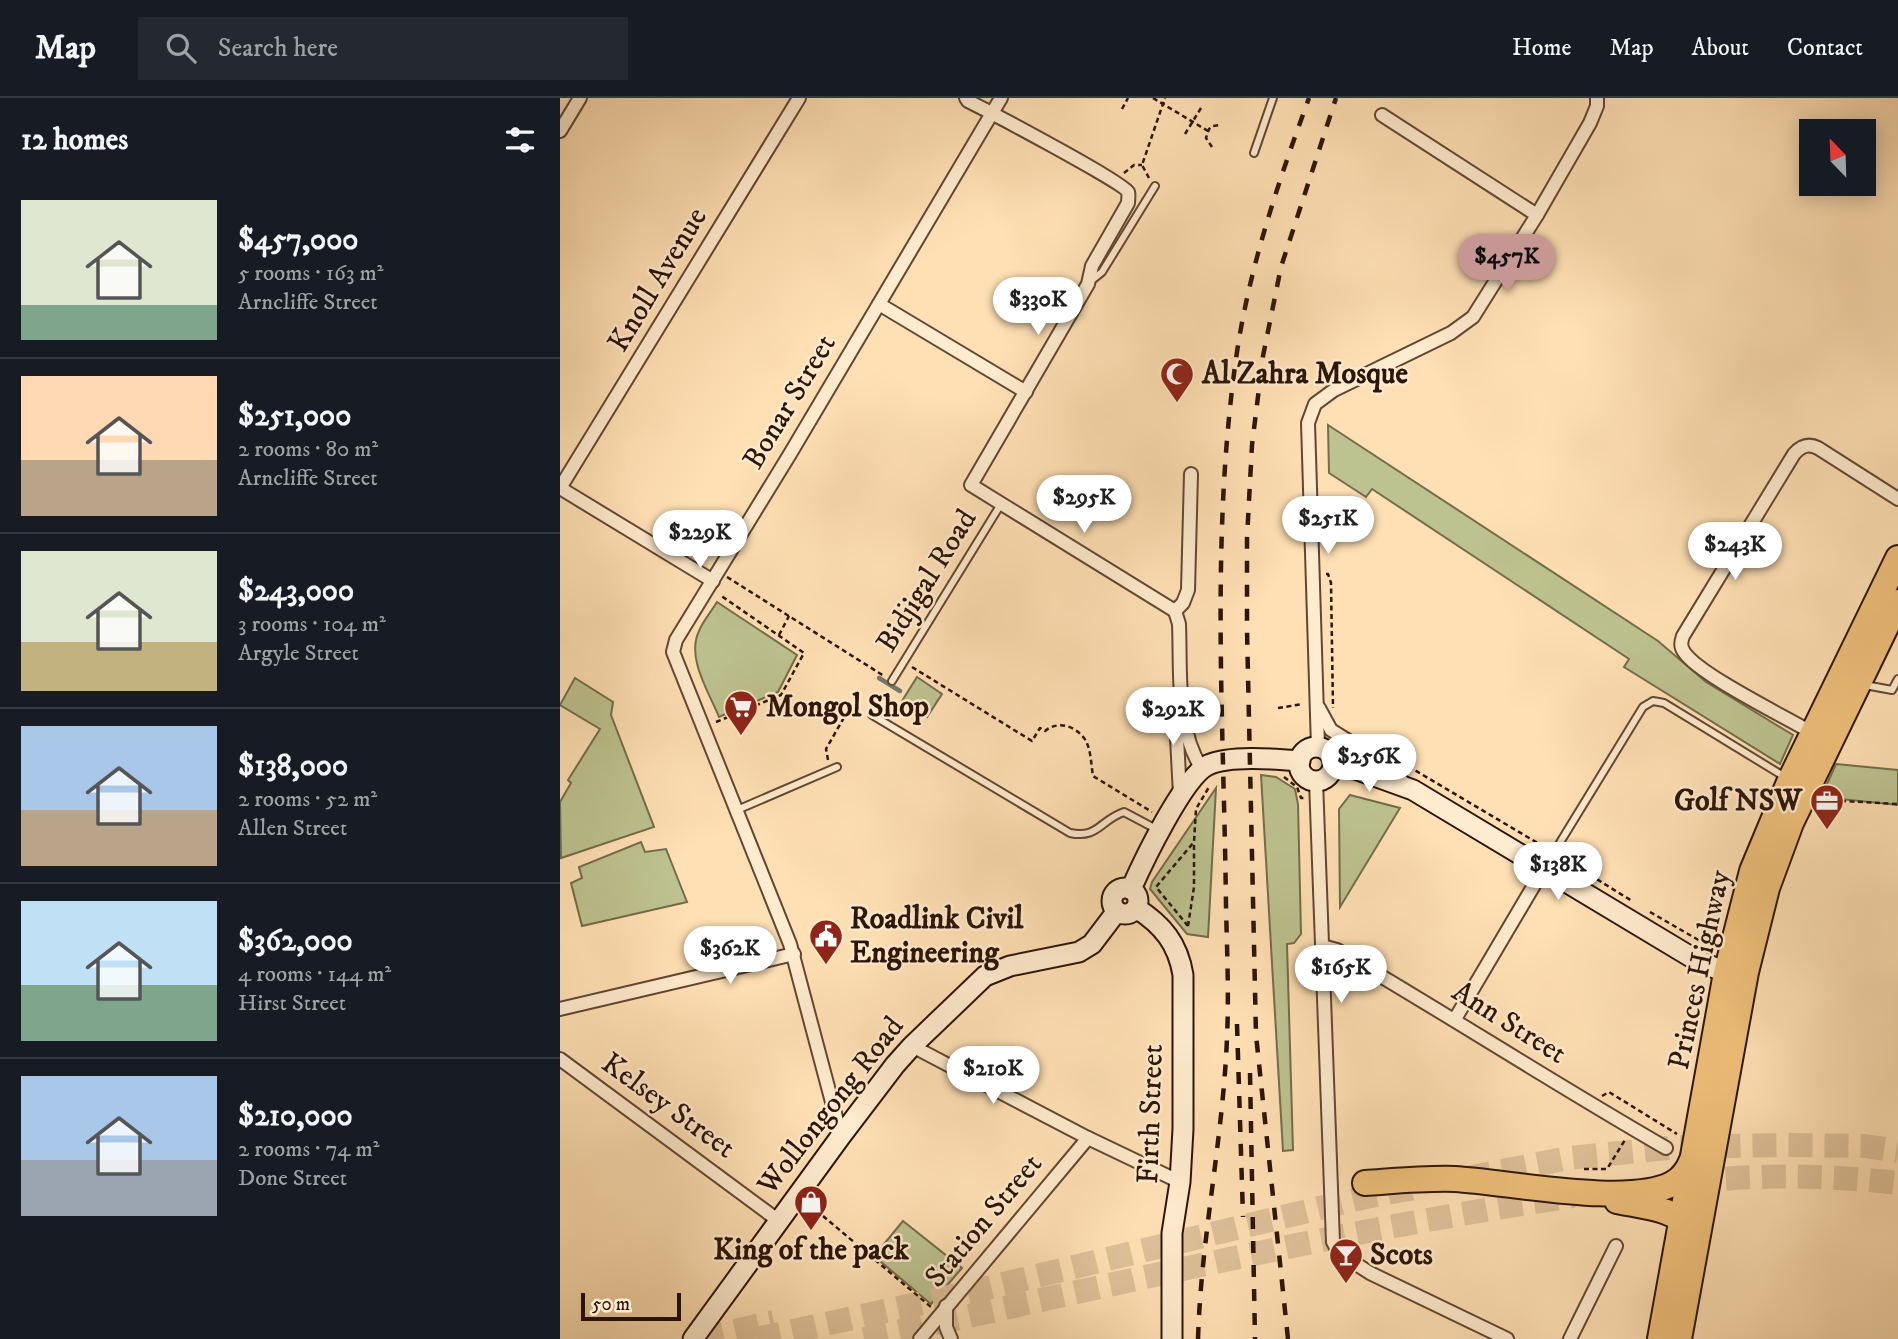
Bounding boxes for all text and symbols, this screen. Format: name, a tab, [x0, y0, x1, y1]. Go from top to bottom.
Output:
search box	[138, 17, 628, 80]
text: Map	[35, 28, 96, 69]
icon: search	[162, 29, 200, 67]
text: Search here	[218, 32, 338, 65]
text: Home	[1512, 33, 1571, 63]
text: Map	[1609, 33, 1654, 63]
text: About	[1692, 33, 1749, 63]
text: Contact	[1787, 33, 1863, 63]
north arrow	[1799, 119, 1876, 196]
map controls	[1799, 119, 1876, 196]
icon: filters	[501, 121, 539, 159]
text: 12 homes	[21, 122, 128, 159]
street label: Knoll Avenue	[600, 201, 716, 359]
text: $457,000	[238, 222, 358, 259]
icon: home	[77, 228, 161, 312]
pin: $457K	[1458, 234, 1556, 294]
text: $457K	[1474, 242, 1540, 271]
text: 5 rooms · 163 m²	[238, 259, 384, 288]
pin: $330K	[989, 278, 1087, 337]
text: $330K	[1009, 285, 1067, 314]
text: Arncliffe Street	[238, 288, 378, 317]
street label: Bonar Street	[735, 328, 845, 476]
mosque icon: Al Zahra Mosque	[1158, 355, 1196, 404]
place label: Al Zahra Mosque	[1201, 356, 1409, 393]
text: $251,000	[238, 398, 351, 435]
icon: home	[77, 404, 161, 488]
text: 2 rooms · 80 m²	[238, 435, 378, 464]
text: Arncliffe Street	[238, 464, 378, 493]
pin: $295K	[1035, 476, 1133, 535]
text: $295K	[1053, 483, 1115, 512]
pin: $251K	[1279, 496, 1377, 556]
street label: Bidjigal Road	[869, 503, 985, 659]
text: $251K	[1298, 504, 1358, 533]
pin: $229K	[651, 510, 749, 570]
text: $229K	[669, 518, 731, 547]
pin: $243K	[1686, 522, 1784, 582]
text: $243K	[1704, 530, 1766, 559]
text: $243,000	[238, 573, 354, 610]
icon: home	[77, 579, 161, 663]
text: 3 rooms · 104 m²	[238, 610, 386, 639]
text: Argyle Street	[238, 639, 359, 668]
supermarket icon: Mongol Shop	[722, 688, 760, 737]
pin: $292K	[1124, 688, 1222, 747]
place label: Mongol Shop	[766, 689, 929, 726]
text: $292K	[1142, 695, 1204, 724]
pin: $256K	[1320, 734, 1418, 794]
text: $256K	[1337, 742, 1401, 771]
text: $138,000	[238, 748, 348, 785]
icon: home	[77, 754, 161, 838]
office icon: Golf NSW	[1808, 782, 1846, 831]
place label: Golf NSW	[1674, 783, 1804, 820]
text: 2 rooms · 52 m²	[238, 785, 377, 814]
text: Allen Street	[238, 814, 347, 843]
pin: $138K	[1509, 842, 1607, 902]
text: $138K	[1529, 850, 1587, 879]
street label: Princes Highway	[1661, 866, 1739, 1073]
place label: Roadlink Civil Engineering	[850, 901, 1024, 972]
public building icon: Roadlink Civil Engineering	[807, 917, 845, 966]
text: $362,000	[238, 923, 353, 960]
pin: $362K	[681, 926, 779, 986]
icon: home	[77, 929, 161, 1013]
text: $362K	[700, 934, 760, 963]
pin: $165K	[1292, 946, 1390, 1005]
text: $165K	[1311, 953, 1371, 982]
text: 4 rooms · 144 m²	[238, 960, 391, 989]
street label: Ann Street	[1445, 973, 1573, 1073]
text: Hirst Street	[238, 989, 346, 1018]
street label: Wollongong Road	[749, 1009, 912, 1204]
street label: Firth Street	[1130, 1043, 1172, 1185]
street label: Kelsey Street	[594, 1045, 742, 1167]
pin: $210K	[944, 1046, 1042, 1106]
text: $210K	[963, 1054, 1023, 1083]
text: $210,000	[238, 1098, 353, 1135]
icon: home	[77, 1104, 161, 1188]
text: 2 rooms · 74 m²	[238, 1135, 379, 1164]
street label: Station Street	[917, 1147, 1051, 1295]
text: Done Street	[238, 1164, 347, 1193]
shop icon: King of the pack	[792, 1183, 830, 1232]
place label: King of the pack	[713, 1232, 910, 1269]
bar icon: Scots	[1327, 1236, 1365, 1285]
place label: Scots	[1370, 1237, 1433, 1274]
scale bar	[581, 1290, 681, 1322]
text: 50 m	[592, 1293, 630, 1316]

